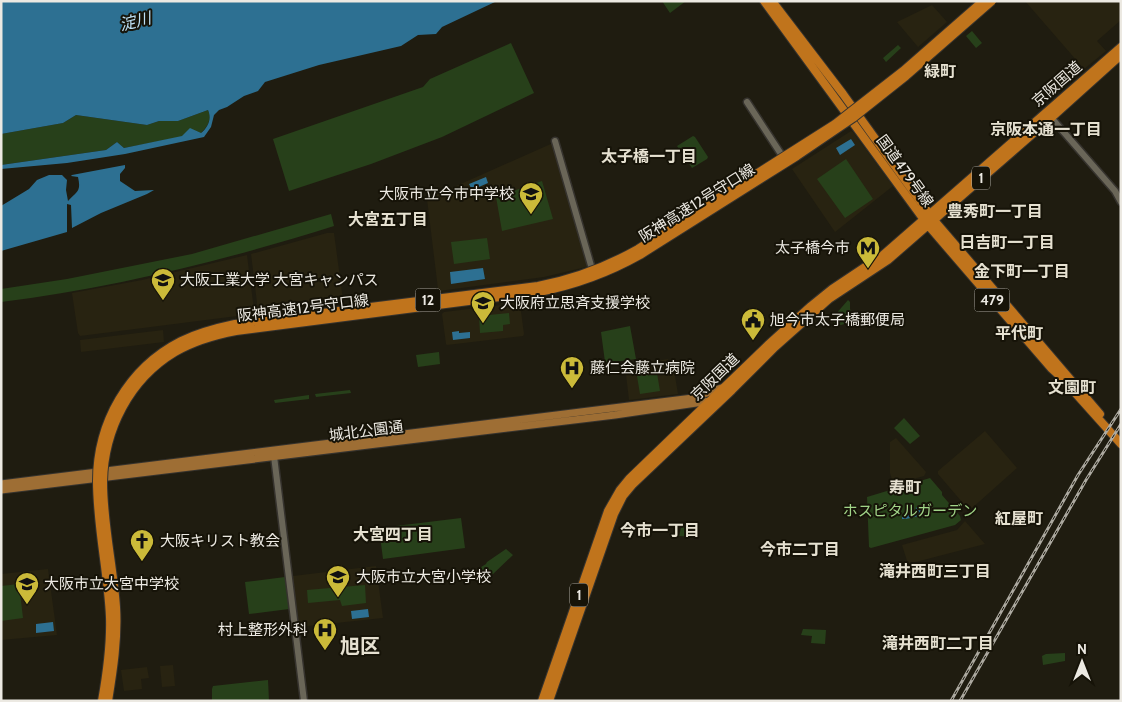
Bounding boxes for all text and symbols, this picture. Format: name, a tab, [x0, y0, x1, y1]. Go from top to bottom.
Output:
water label: 淀川	[117, 8, 155, 35]
street label: 京阪国道	[1028, 58, 1086, 110]
district label: 緑町	[924, 62, 956, 81]
district label: 京阪本通一丁目	[990, 120, 1102, 139]
street label: 国道479号線	[873, 131, 937, 211]
district label: 太子橋一丁目	[601, 147, 697, 166]
street label: 阪神高速12号守口線	[636, 160, 758, 246]
road number: 1	[972, 167, 990, 190]
school or university icon: 大阪市立今市中学校	[518, 181, 544, 215]
place label: 大阪市立今市中学校	[379, 185, 514, 203]
district label: 豊秀町一丁目	[947, 202, 1043, 221]
district label: 大宮五丁目	[348, 210, 428, 229]
district label: 日吉町一丁目	[959, 233, 1055, 252]
metro station icon: 太子橋今市	[855, 235, 881, 269]
place label: 太子橋今市	[775, 239, 850, 257]
district label: 金下町一丁目	[974, 262, 1070, 281]
school or university icon: 大阪工業大学 大宮キャンパス	[150, 267, 176, 301]
place label: 大阪工業大学 大宮キャンパス	[180, 271, 378, 289]
road number: 12	[416, 288, 440, 312]
road number: 479	[974, 288, 1010, 312]
school or university icon: 大阪府立思斉支援学校	[470, 290, 496, 324]
street label: 阪神高速12号守口線	[236, 291, 370, 325]
place label: 大阪府立思斉支援学校	[500, 294, 650, 312]
public building icon: 旭今市太子橋郵便局	[740, 307, 766, 341]
place label: 旭今市太子橋郵便局	[770, 311, 905, 329]
district label: 平代町	[995, 324, 1043, 343]
street label: 京阪国道	[687, 350, 743, 404]
hospital icon: 藤仁会藤立病院	[559, 355, 585, 389]
place label: 藤仁会藤立病院	[590, 359, 695, 377]
district label: 文園町	[1048, 378, 1096, 397]
street label: 城北公園通	[328, 417, 404, 445]
district label: 寿町	[889, 478, 921, 497]
park label: ホスピタルガーデン	[843, 502, 977, 520]
district label: 紅屋町	[995, 509, 1043, 528]
district label: 今市一丁目	[620, 521, 700, 540]
district label: 大宮四丁目	[353, 525, 433, 544]
church icon: 大阪キリスト教会	[129, 528, 155, 562]
place label: 大阪キリスト教会	[160, 532, 280, 550]
district label: 今市二丁目	[760, 540, 840, 559]
district label: 滝井西町三丁目	[879, 562, 991, 581]
school or university icon: 大阪市立大宮小学校	[325, 564, 351, 598]
place label: 大阪市立大宮小学校	[356, 568, 491, 586]
school or university icon: 大阪市立大宮中学校	[14, 571, 40, 605]
place label: 大阪市立大宮中学校	[44, 575, 179, 593]
road number: 1	[570, 584, 588, 606]
hospital icon: 村上整形外科	[312, 617, 338, 651]
place label: 村上整形外科	[218, 621, 308, 639]
district label: 旭区	[340, 634, 380, 658]
district label: 滝井西町二丁目	[882, 634, 994, 653]
north arrow	[1057, 637, 1107, 687]
text: N	[1077, 640, 1087, 658]

